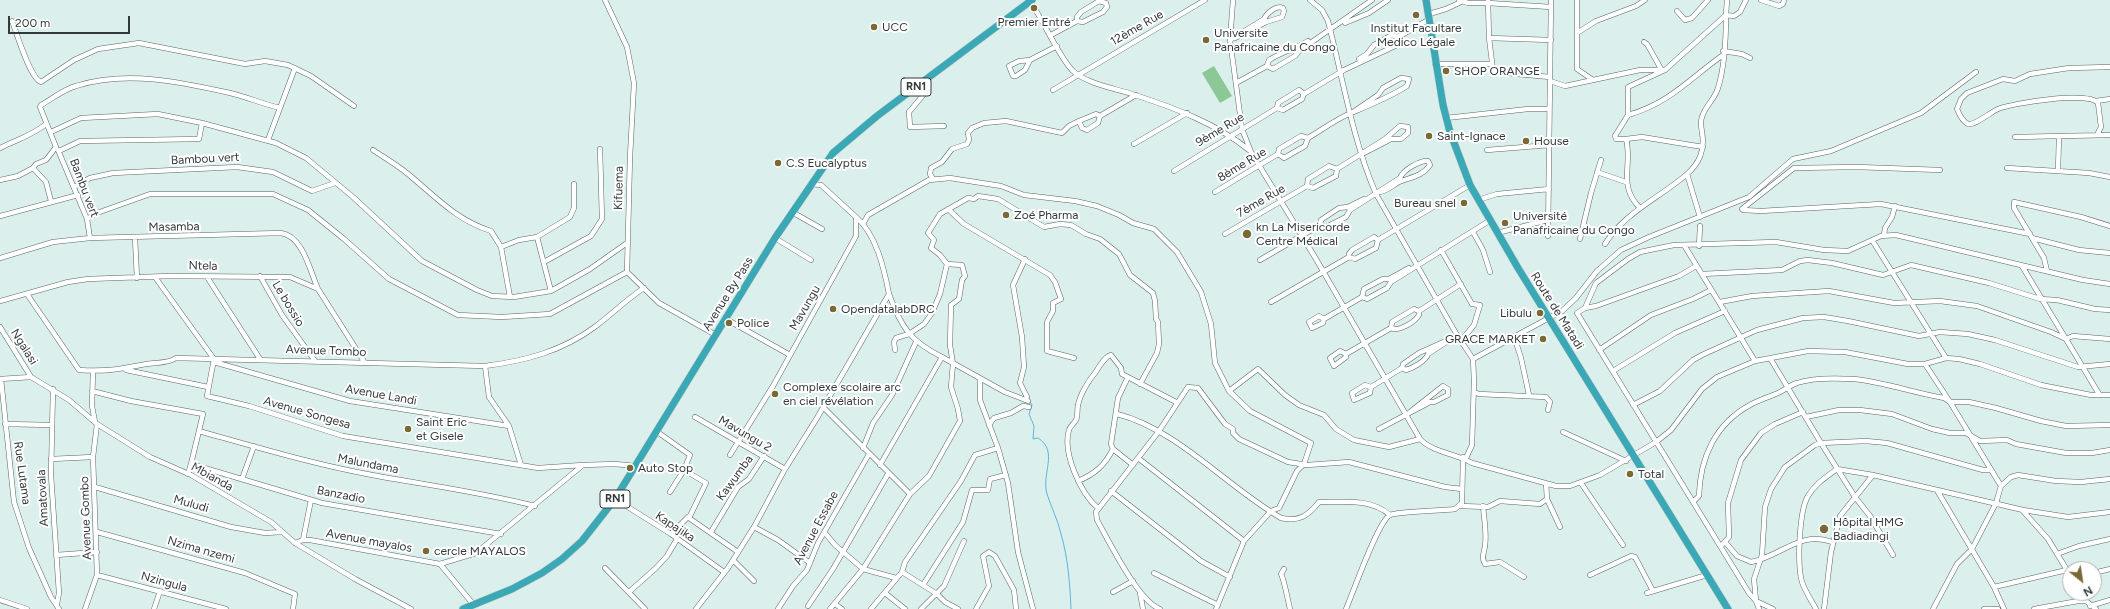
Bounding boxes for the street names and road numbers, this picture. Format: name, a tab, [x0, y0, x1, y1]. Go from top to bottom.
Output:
street label: 12ème Rue	[1108, 7, 1166, 49]
road number: RN1	[901, 78, 931, 96]
street label: 9ème Rue	[1193, 110, 1247, 150]
street label: 8ème Rue	[1215, 145, 1269, 185]
street label: Bambou vert	[170, 150, 240, 168]
street label: Bambu vert	[66, 157, 102, 219]
street label: Kifuema	[611, 166, 627, 210]
street label: 7ème Rue	[1234, 181, 1288, 221]
street label: Masamba	[148, 219, 200, 235]
street label: Avenue By Pass	[700, 254, 756, 334]
street label: Ntela	[188, 259, 218, 273]
street label: Route de Matadi	[1527, 270, 1587, 352]
street label: Le bossio	[269, 279, 307, 329]
street label: Mavungu	[786, 283, 824, 333]
street label: Ngalasi	[7, 326, 41, 368]
street label: Avenue Tombo	[285, 342, 367, 360]
street label: Avenue Landi	[344, 382, 418, 408]
street label: Avenue Songesa	[262, 394, 352, 432]
street label: Mavungu 2	[716, 413, 774, 455]
street label: Rue Lutama	[10, 440, 34, 506]
street label: Malundama	[336, 451, 400, 477]
street label: Kawumba	[714, 452, 756, 504]
street label: Mbianda	[188, 460, 236, 494]
street label: Amatovala	[34, 469, 52, 527]
street label: Avenue Gombo	[77, 476, 95, 560]
street label: Banzadio	[316, 483, 366, 507]
street label: Avenue Essabe	[791, 489, 841, 567]
road number: RN1	[600, 490, 630, 508]
street label: Muludi	[172, 492, 210, 516]
street label: Kapajika	[652, 509, 698, 545]
street label: Avenue mayalos	[325, 526, 413, 556]
street label: Nzima nzemi	[166, 534, 236, 566]
street label: Nzingula	[139, 569, 189, 595]

